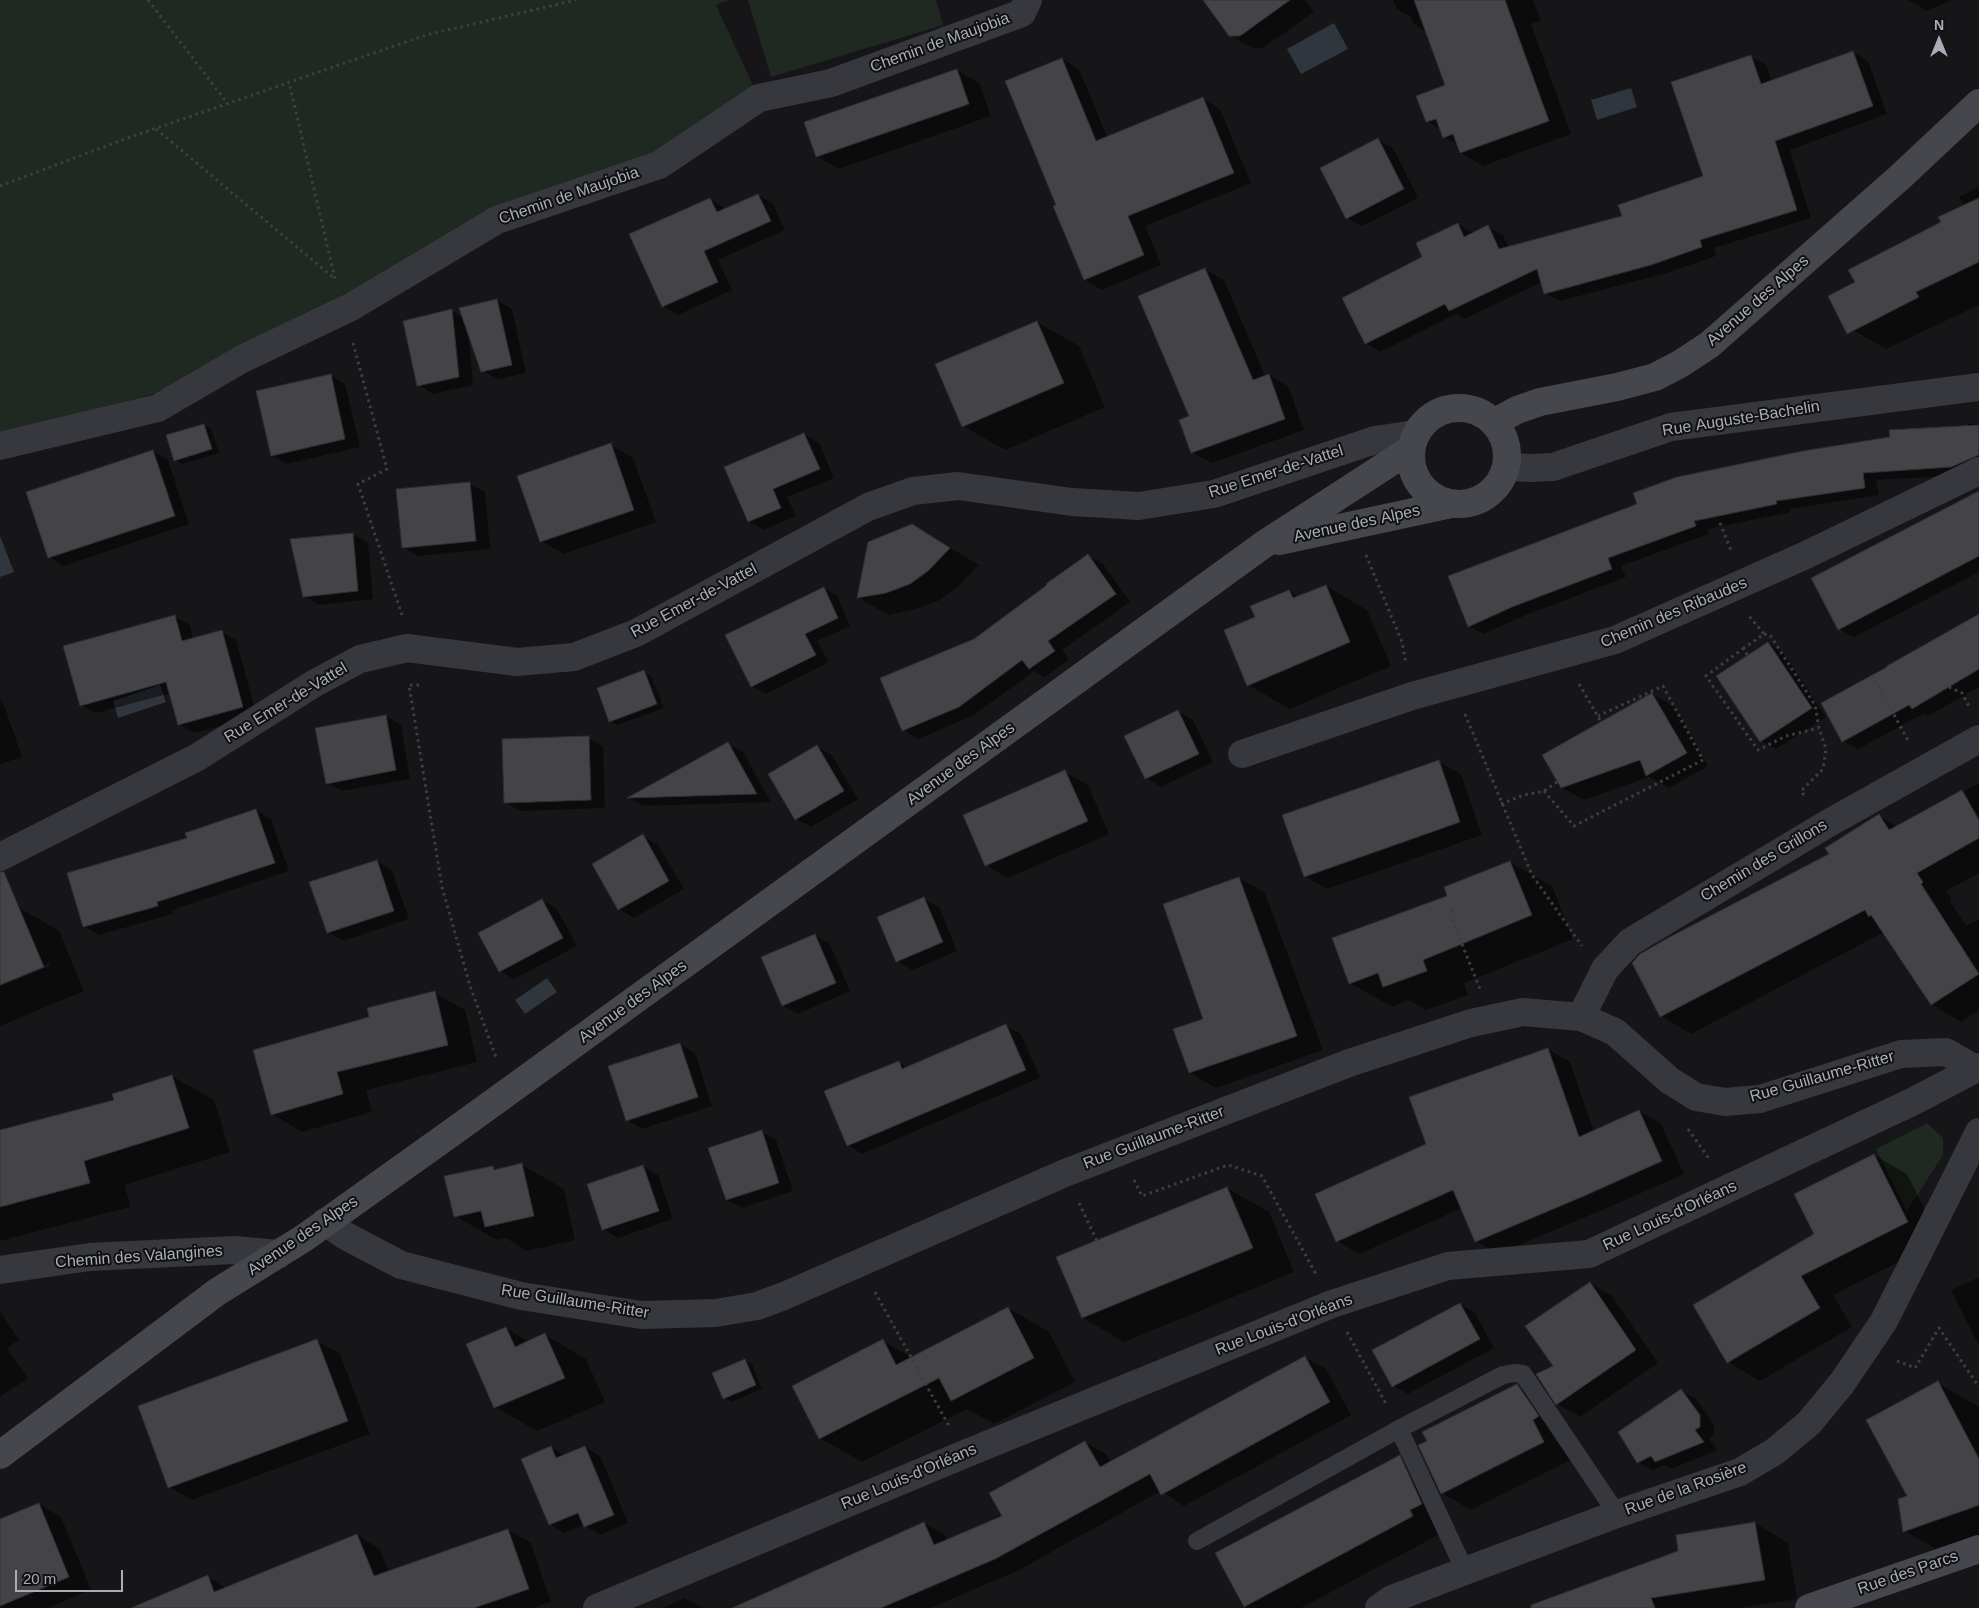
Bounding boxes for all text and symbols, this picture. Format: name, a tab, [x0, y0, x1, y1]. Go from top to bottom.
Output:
street label: Chemin de Maujobia	[868, 9, 1012, 77]
north arrow	[1914, 15, 1964, 65]
text: N	[1934, 17, 1944, 33]
street label: Chemin de Maujobia	[496, 163, 642, 229]
street label: Avenue des Alpes	[1703, 252, 1813, 350]
street label: Rue Auguste-Bachelin	[1661, 397, 1821, 441]
street label: Rue Emer-de-Vattel	[1206, 441, 1346, 503]
street label: Avenue des Alpes	[1292, 501, 1422, 547]
street label: Rue Emer-de-Vattel	[628, 560, 760, 642]
street label: Chemin des Ribaudes	[1598, 573, 1750, 653]
street label: Rue Emer-de-Vattel	[221, 659, 351, 747]
street label: Avenue des Alpes	[903, 718, 1019, 810]
street label: Chemin des Grillons	[1697, 816, 1831, 906]
street label: Avenue des Alpes	[575, 956, 691, 1048]
street label: Rue Guillaume-Ritter	[1748, 1047, 1896, 1107]
street label: Rue Guillaume-Ritter	[1081, 1102, 1227, 1174]
street label: Rue Louis-d'Orléans	[1600, 1177, 1740, 1255]
street label: Avenue des Alpes	[244, 1192, 362, 1280]
street label: Chemin des Valangines	[55, 1242, 223, 1272]
street label: Rue Guillaume-Ritter	[500, 1281, 650, 1323]
street label: Rue Louis-d'Orléans	[1213, 1290, 1355, 1360]
street label: Rue Louis-d'Orléans	[838, 1440, 980, 1514]
street label: Rue de la Rosière	[1623, 1458, 1749, 1520]
street label: Rue des Parcs	[1855, 1547, 1961, 1599]
scale bar	[18, 1560, 125, 1592]
text: 20 m	[23, 1570, 56, 1587]

